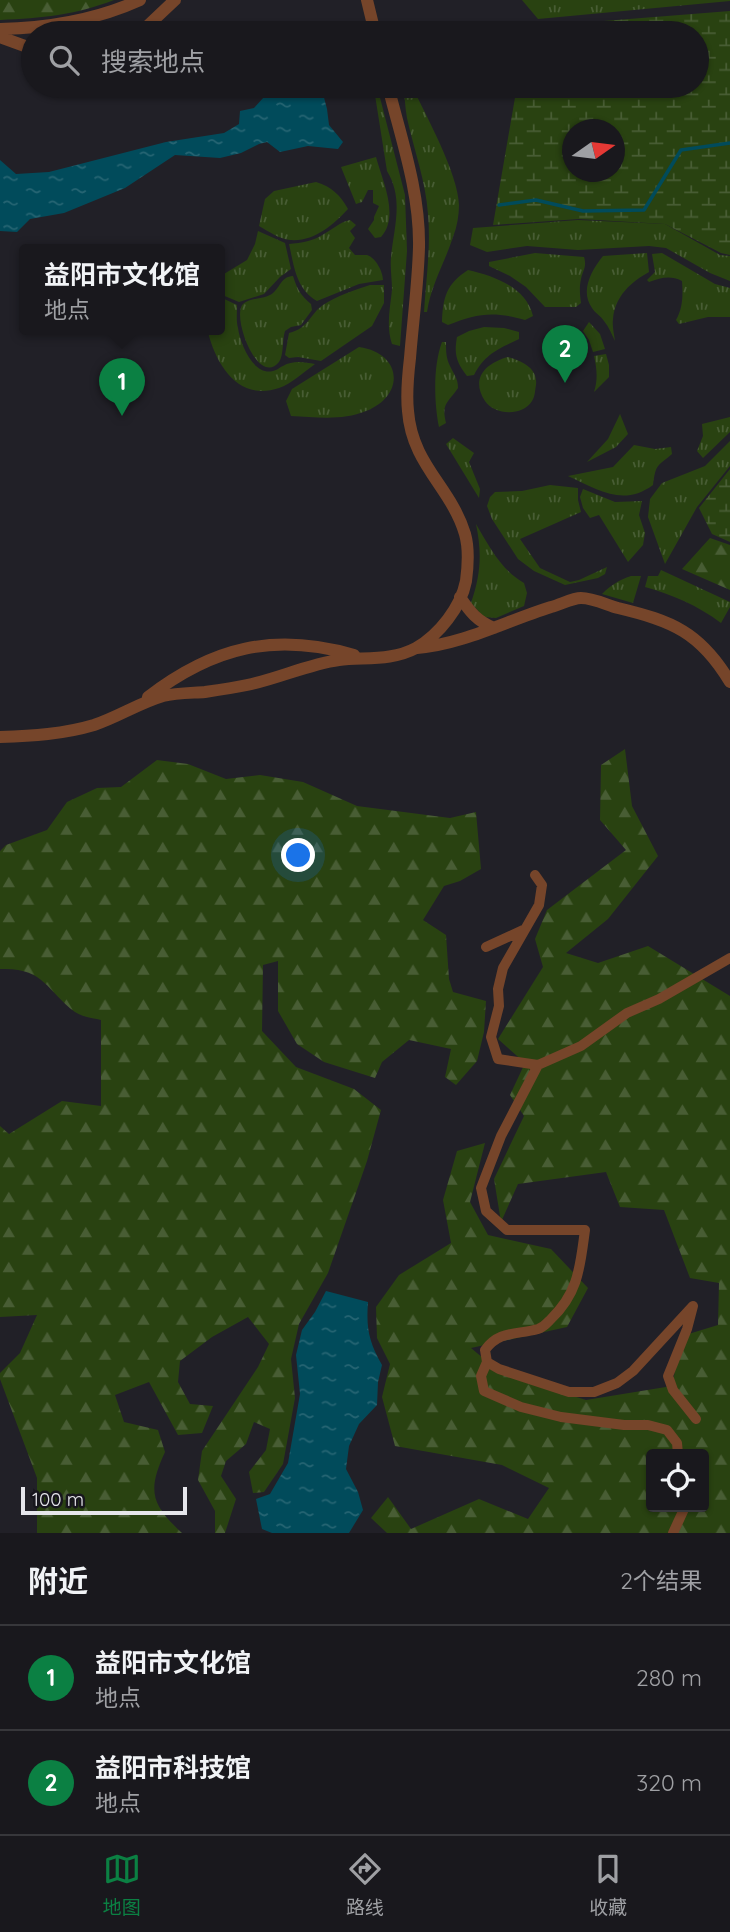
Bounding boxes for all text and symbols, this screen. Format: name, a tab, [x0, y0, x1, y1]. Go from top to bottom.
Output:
search box	[21, 21, 709, 98]
icon: search	[45, 41, 83, 79]
text: 搜索地点	[101, 45, 205, 78]
north arrow	[562, 119, 625, 182]
popup	[19, 244, 225, 335]
text: 益阳市文化馆	[44, 258, 200, 291]
text: 地点	[44, 295, 90, 324]
pin: 2	[542, 325, 588, 383]
pin: 1	[99, 358, 145, 416]
your location	[281, 838, 315, 872]
map controls	[646, 1449, 709, 1512]
button: locate	[646, 1449, 709, 1512]
scale bar	[21, 1484, 187, 1516]
text: 100 m	[32, 1487, 84, 1511]
text: 附近	[28, 1562, 88, 1600]
text: 2个结果	[620, 1566, 702, 1595]
text: 益阳市文化馆	[95, 1646, 251, 1679]
text: 1	[47, 1663, 55, 1692]
text: 280 m	[636, 1663, 702, 1692]
text: 地点	[95, 1683, 141, 1712]
text: 益阳市科技馆	[95, 1751, 251, 1784]
text: 2	[44, 1768, 58, 1797]
text: 320 m	[636, 1768, 702, 1797]
text: 地点	[95, 1788, 141, 1817]
tab: 地图	[103, 1850, 141, 1919]
tab: 路线	[346, 1850, 384, 1919]
tab: 收藏	[589, 1850, 627, 1919]

